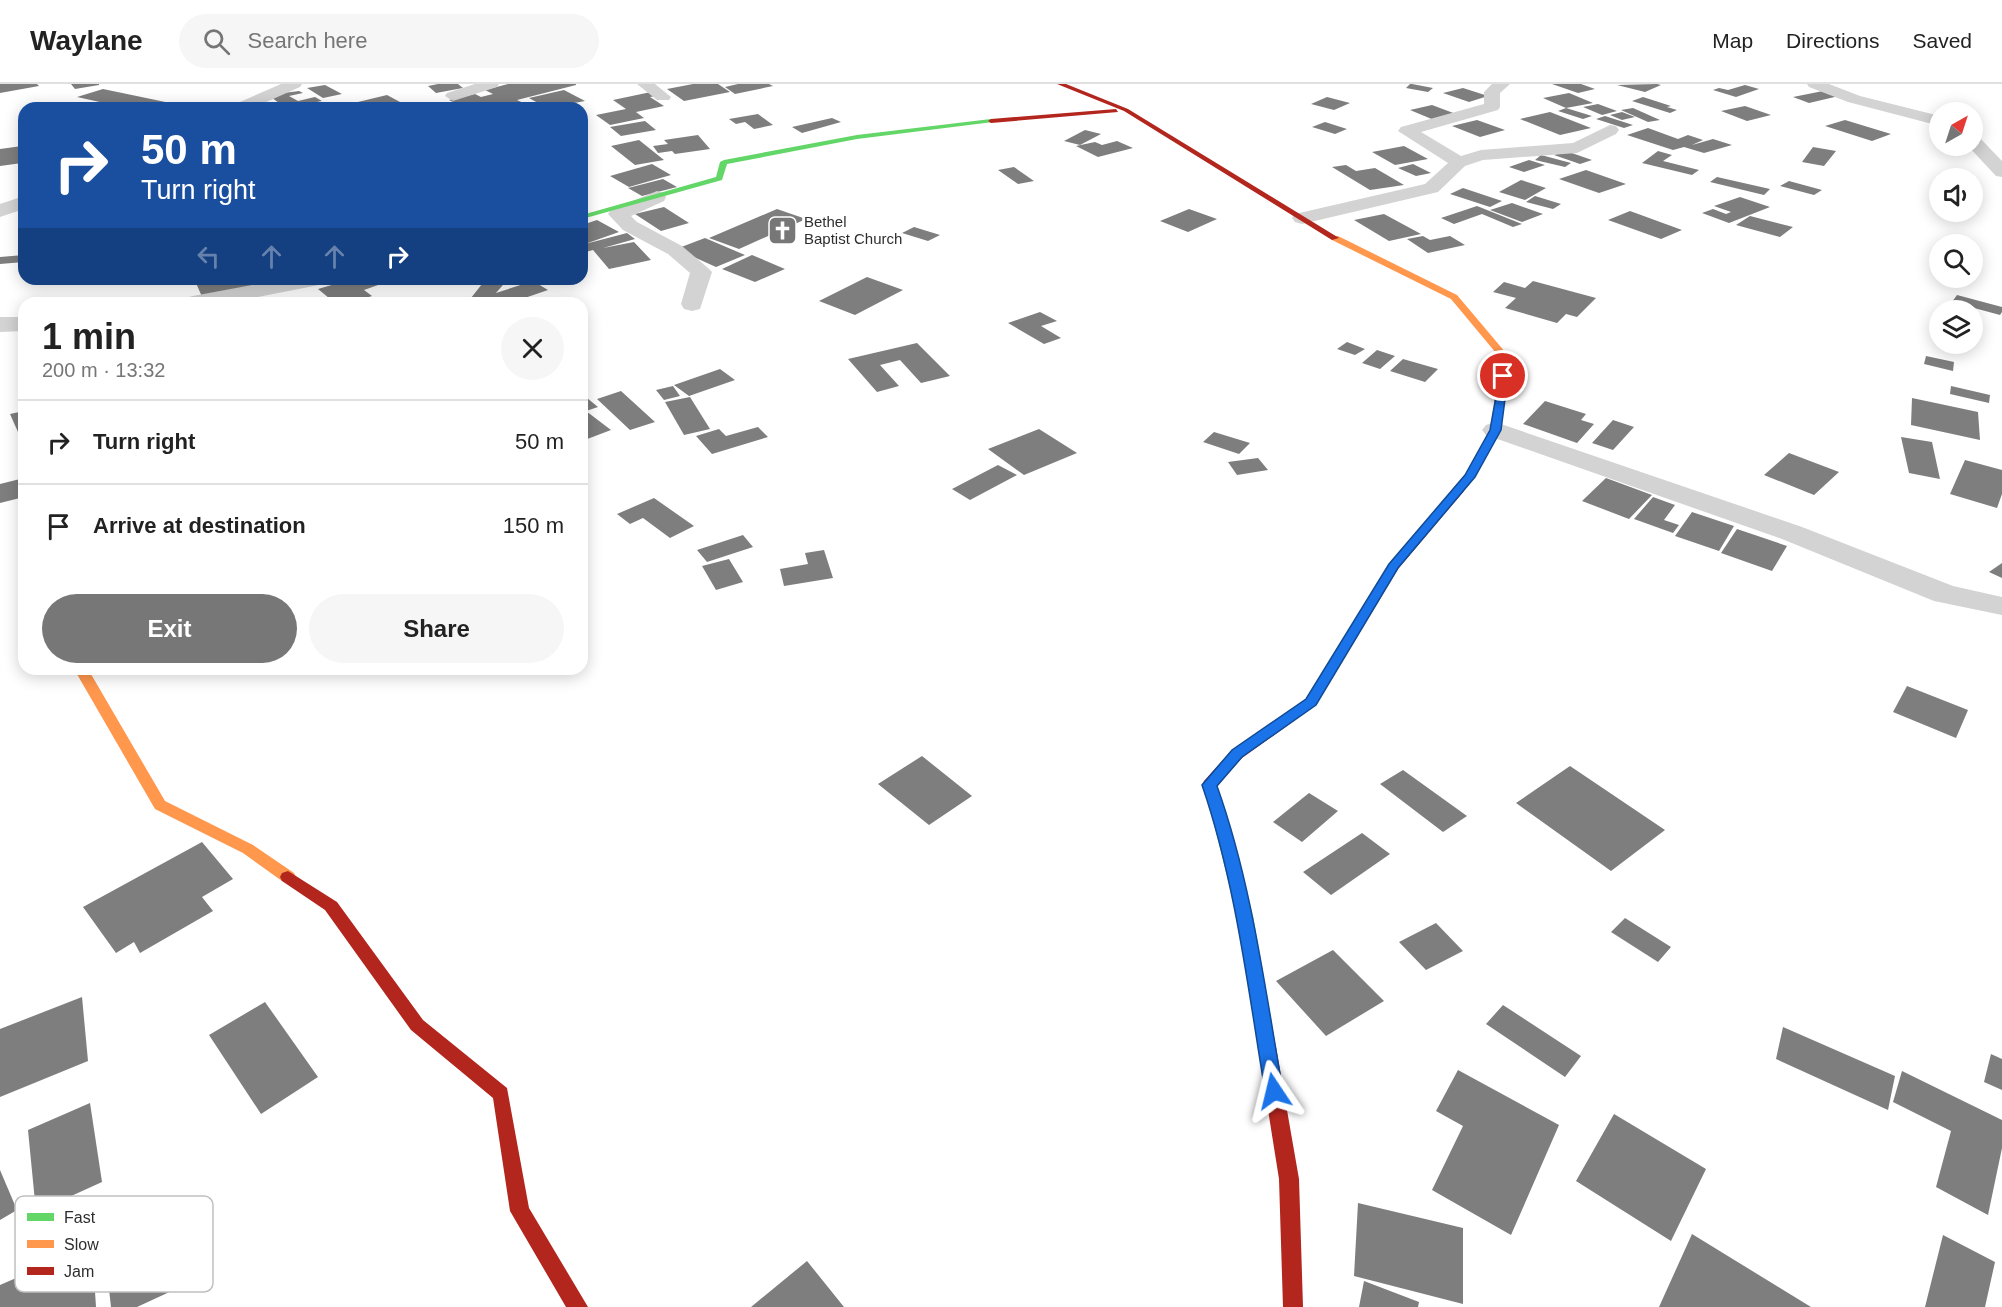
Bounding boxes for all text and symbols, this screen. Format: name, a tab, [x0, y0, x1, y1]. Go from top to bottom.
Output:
search box	[179, 14, 599, 68]
text: Waylane	[30, 25, 143, 56]
icon: search	[200, 25, 233, 58]
text: Search here	[248, 28, 367, 53]
text: Map	[1712, 29, 1753, 52]
text: Directions	[1786, 29, 1879, 52]
text: Saved	[1912, 29, 1972, 52]
north arrow	[1929, 102, 1983, 156]
map controls	[1929, 102, 1983, 354]
icon: right	[42, 126, 120, 204]
text: 50 m	[141, 126, 237, 173]
button: sound	[1929, 168, 1983, 222]
text: Turn right	[141, 175, 256, 205]
place label: Bethel Baptist Church	[804, 213, 902, 247]
church icon: Bethel Baptist Church	[767, 215, 799, 247]
button: search	[1929, 234, 1983, 288]
icon: left	[192, 240, 225, 273]
icon: ahead	[255, 240, 288, 273]
icon: ahead	[318, 240, 351, 273]
icon: right	[381, 240, 414, 273]
button: layers	[1929, 300, 1983, 354]
text: 1 min	[42, 316, 136, 357]
button: close	[501, 317, 564, 380]
pin	[1477, 350, 1528, 401]
text: 200 m · 13:32	[42, 359, 165, 381]
icon: arrive	[1486, 359, 1519, 392]
icon: right	[42, 426, 75, 459]
text: Turn right	[93, 429, 195, 454]
text: 50 m	[515, 429, 564, 454]
icon: arrive	[42, 510, 75, 543]
text: Arrive at destination	[93, 513, 306, 538]
text: 150 m	[503, 513, 564, 538]
button: Exit	[42, 594, 297, 663]
button: Share	[309, 594, 564, 663]
position arrow	[1242, 1059, 1306, 1123]
legend	[15, 1196, 213, 1292]
text: Fast	[64, 1209, 96, 1226]
text: Slow	[64, 1236, 99, 1253]
text: Jam	[64, 1263, 94, 1280]

